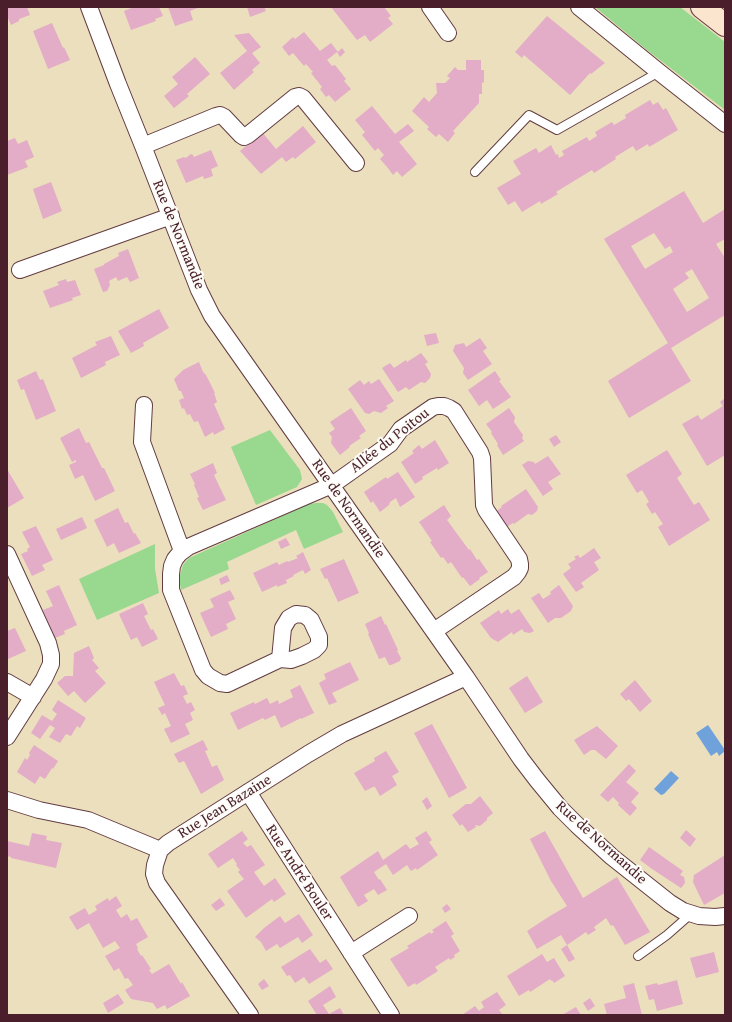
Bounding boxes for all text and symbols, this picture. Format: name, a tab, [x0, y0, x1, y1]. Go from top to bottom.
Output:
street label: Rue de Normandie	[148, 178, 208, 292]
street label: Allée du Poitou	[347, 405, 433, 477]
street label: Rue de Normandie	[307, 456, 389, 562]
street label: Rue Jean Bazaine	[175, 771, 275, 843]
street label: Rue de Normandie	[552, 797, 650, 889]
street label: Rue André Bouler	[261, 822, 337, 924]

